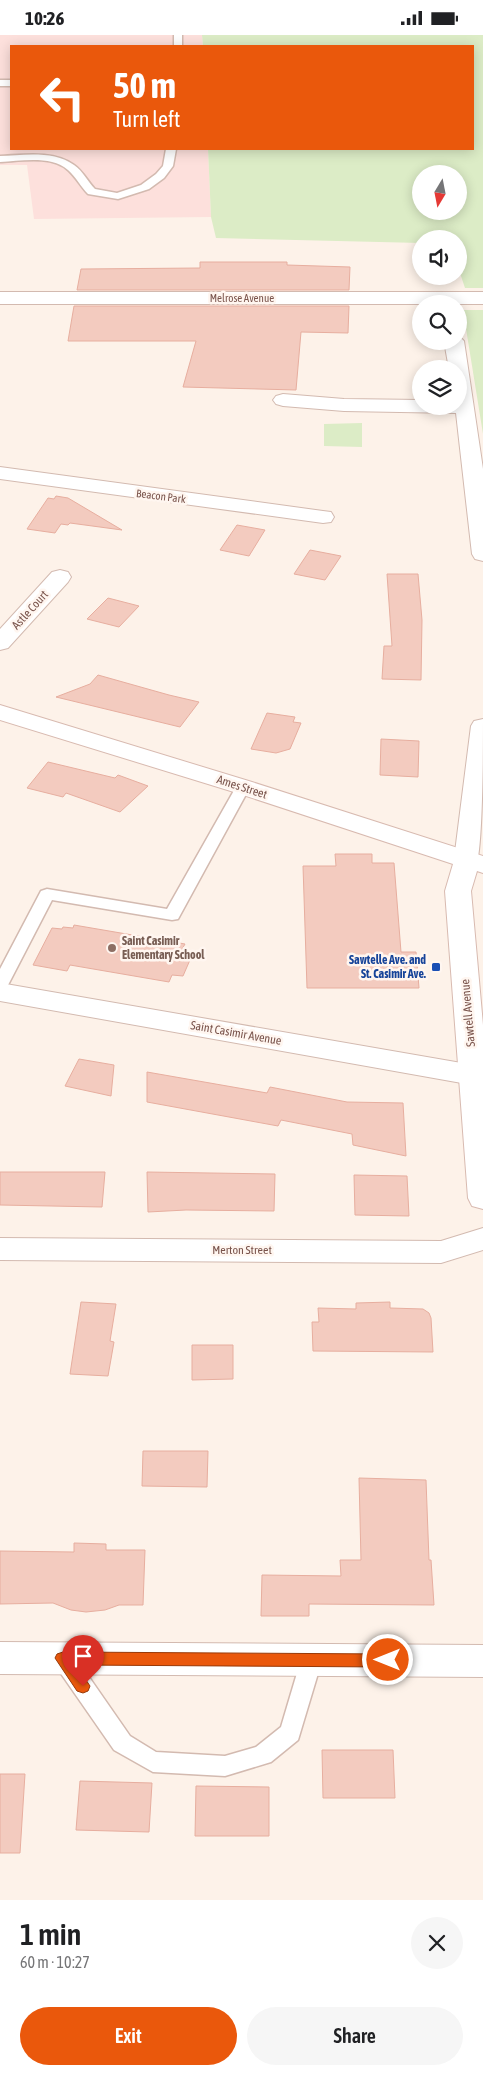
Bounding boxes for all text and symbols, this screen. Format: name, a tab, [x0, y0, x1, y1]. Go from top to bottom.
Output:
text: 10:26	[25, 7, 64, 29]
icon: left	[30, 65, 95, 130]
text: 50 m	[113, 65, 176, 105]
text: Turn left	[113, 106, 180, 132]
north arrow	[412, 165, 468, 220]
map controls	[412, 165, 467, 415]
button: sound	[412, 230, 467, 285]
street label: Melrose Avenue	[210, 292, 274, 304]
button: search	[412, 295, 467, 350]
button: layers	[412, 360, 467, 415]
street label: Beacon Park	[136, 487, 187, 505]
street label: Astle Court	[9, 587, 51, 632]
street label: Ames Street	[215, 772, 269, 802]
place label: Saint Casimir Elementary School	[122, 934, 205, 962]
marker: Saint Casimir Elementary School	[106, 942, 118, 954]
place label: Sawtelle Ave. and St. Casimir Ave.	[349, 953, 426, 981]
marker: Sawtelle Ave. and St. Casimir Ave.	[430, 961, 442, 973]
street label: Sawtell Avenue	[458, 979, 478, 1047]
street label: Saint Casimir Avenue	[189, 1018, 283, 1048]
street label: Merton Street	[212, 1243, 272, 1257]
position arrow	[361, 1633, 413, 1685]
pin	[62, 1635, 104, 1686]
icon: arrive	[69, 1642, 97, 1670]
text: 1 min	[20, 1917, 81, 1951]
button: close	[411, 1917, 463, 1969]
text: 60 m · 10:27	[20, 1953, 90, 1971]
button: Exit	[20, 2007, 237, 2065]
button: Share	[247, 2007, 463, 2065]

